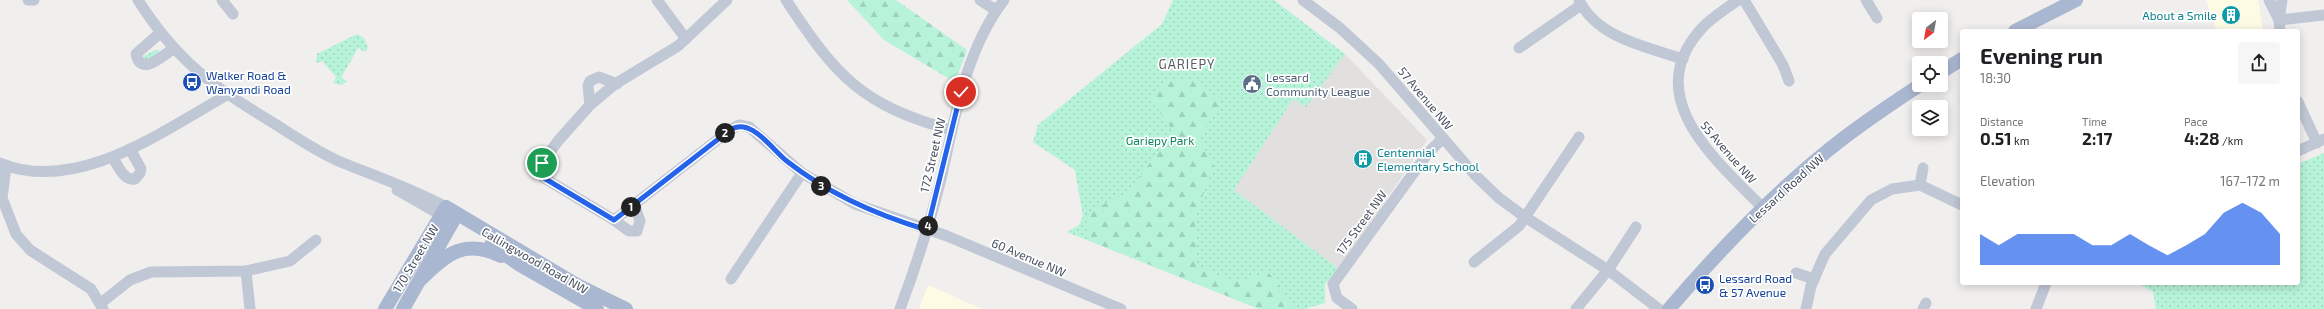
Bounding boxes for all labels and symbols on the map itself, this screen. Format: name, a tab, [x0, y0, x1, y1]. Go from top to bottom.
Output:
building icon: About a Smile	[2220, 4, 2242, 26]
place label: About a Smile	[2142, 8, 2217, 22]
north arrow	[1912, 12, 1948, 48]
district label: GARIEPY	[1158, 56, 1216, 72]
street label: 57 Avenue NW	[1396, 64, 1456, 132]
place label: Walker Road & Wanyandi Road	[206, 68, 291, 96]
place label: Lessard Community League	[1266, 70, 1370, 98]
bus stop icon: Walker Road & Wanyandi Road	[181, 71, 203, 93]
public building icon: Lessard Community League	[1241, 73, 1263, 95]
pin	[944, 75, 978, 109]
street label: 172 Street NW	[917, 116, 947, 194]
street label: 55 Avenue NW	[1698, 118, 1760, 186]
pin: 2	[715, 123, 735, 143]
park label: Gariepy Park	[1126, 133, 1194, 147]
place label: Centennial Elementary School	[1377, 145, 1480, 173]
pin	[525, 146, 559, 180]
building icon: Centennial Elementary School	[1352, 148, 1374, 170]
street label: Lessard Road NW	[1746, 151, 1826, 225]
pin: 3	[811, 176, 831, 196]
street label: 175 Street NW	[1333, 187, 1389, 257]
pin: 1	[621, 197, 641, 217]
pin: 4	[918, 216, 938, 236]
street label: 170 Street NW	[389, 222, 441, 294]
street label: Callingwood Road NW	[479, 224, 591, 296]
street label: 60 Avenue NW	[990, 235, 1068, 279]
place label: Lessard Road & 57 Avenue	[1719, 271, 1792, 299]
bus stop icon: Lessard Road & 57 Avenue	[1694, 274, 1716, 296]

